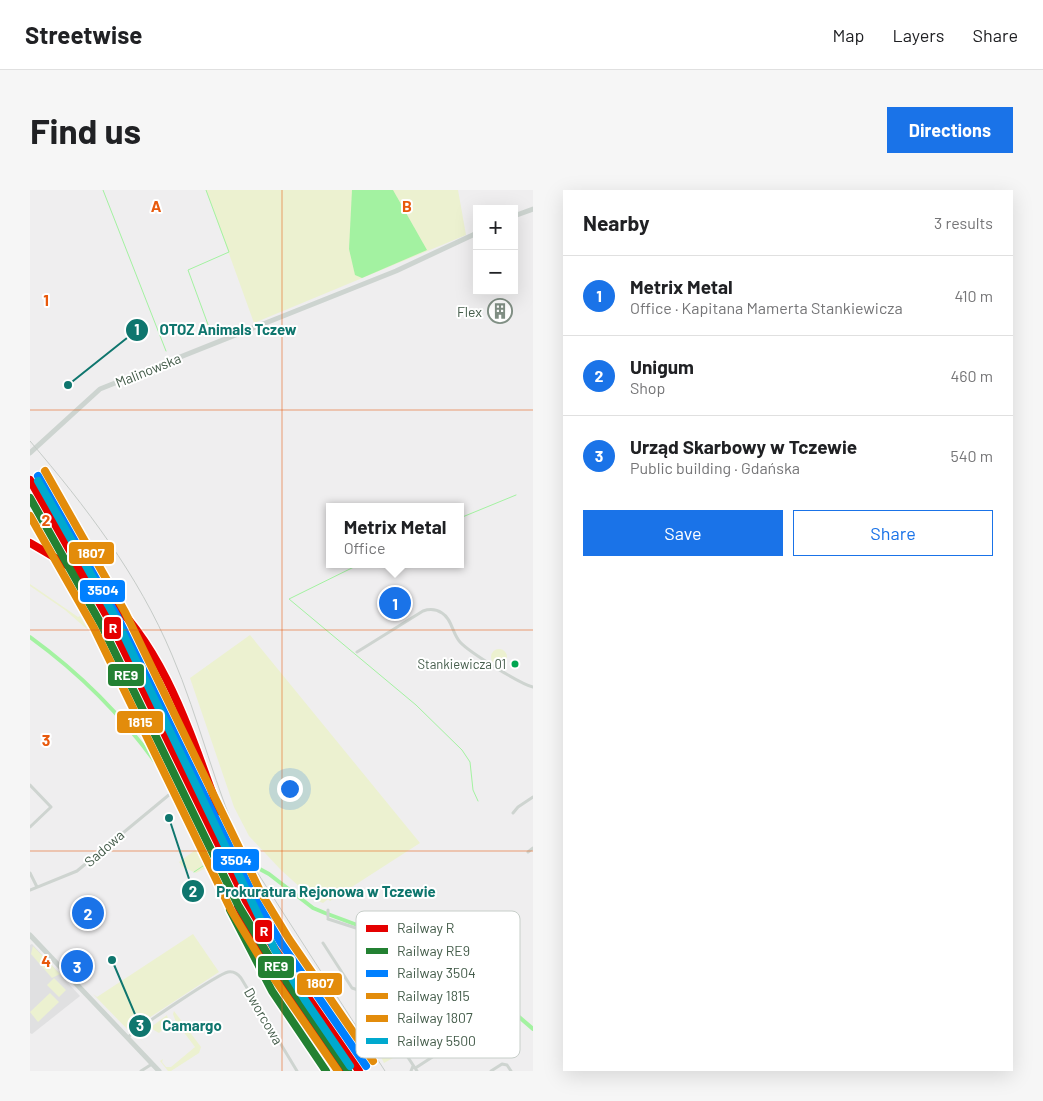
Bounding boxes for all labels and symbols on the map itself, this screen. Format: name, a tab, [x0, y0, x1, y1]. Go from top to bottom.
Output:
text: A	[151, 196, 162, 215]
text: B	[402, 196, 412, 215]
text: 1	[43, 290, 49, 309]
building icon: Flex	[487, 298, 513, 324]
place label: Flex	[457, 303, 482, 320]
callout: OTOZ Animals Tczew	[124, 315, 306, 345]
text: 1	[134, 320, 140, 338]
text: OTOZ Animals Tczew	[159, 320, 297, 338]
street label: Malinowska	[113, 349, 183, 391]
text: 2	[42, 510, 51, 529]
line badge: 1807	[68, 541, 115, 565]
text: 1807	[77, 544, 105, 561]
line badge: 3504	[79, 579, 126, 603]
text: 3504	[87, 581, 119, 598]
pin: 1	[379, 584, 411, 622]
line badge: R	[103, 616, 122, 640]
text: R	[109, 619, 118, 636]
place label: Stankiewicza 01	[417, 656, 506, 672]
marker: Stankiewicza 01	[510, 659, 520, 669]
line badge: RE9	[107, 663, 145, 687]
text: RE9	[114, 666, 138, 683]
line badge: 1815	[116, 710, 164, 734]
text: 1815	[128, 713, 153, 730]
text: 3	[42, 730, 50, 749]
your location	[277, 776, 303, 802]
street label: Sadowa	[81, 826, 127, 870]
line badge: 3504	[212, 848, 260, 872]
text: 3504	[220, 851, 252, 868]
callout: Prokuratura Rejonowa w Tczewie	[181, 876, 445, 906]
text: 2	[189, 882, 197, 900]
text: Prokuratura Rejonowa w Tczewie	[216, 882, 436, 900]
pin: 2	[72, 894, 104, 932]
legend	[356, 911, 520, 1058]
line badge: R	[254, 919, 273, 943]
text: Railway R	[397, 919, 454, 936]
text: R	[260, 922, 269, 939]
text: Railway RE9	[397, 942, 470, 959]
pin: 3	[61, 947, 93, 985]
text: 4	[41, 951, 51, 970]
line badge: RE9	[257, 955, 295, 979]
text: RE9	[264, 957, 288, 974]
text: Railway 3504	[397, 964, 476, 981]
line badge: 1807	[296, 972, 343, 996]
text: 1807	[306, 974, 334, 991]
street label: Dworcowa	[241, 985, 287, 1047]
text: Railway 1815	[397, 987, 470, 1004]
text: Railway 1807	[397, 1009, 473, 1026]
callout: Camargo	[127, 1011, 232, 1041]
text: 3	[136, 1016, 144, 1034]
text: Camargo	[162, 1016, 222, 1034]
text: Railway 5500	[397, 1032, 476, 1049]

